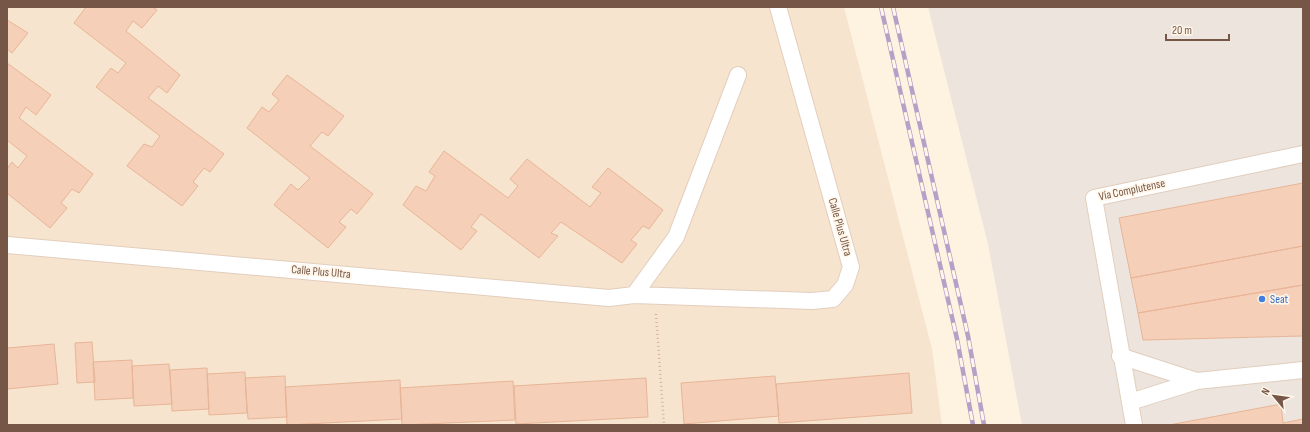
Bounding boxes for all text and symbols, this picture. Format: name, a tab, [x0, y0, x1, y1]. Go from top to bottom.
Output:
scale bar	[1166, 16, 1229, 42]
text: 20 m	[1172, 23, 1192, 38]
street label: Vía Complutense	[1097, 176, 1167, 204]
street label: Calle Plus Ultra	[825, 196, 856, 258]
street label: Calle Plus Ultra	[291, 262, 352, 282]
place label: Seat	[1270, 292, 1289, 307]
marker: Seat	[1257, 294, 1267, 304]
north arrow	[1254, 376, 1294, 416]
text: N	[1259, 386, 1273, 397]

